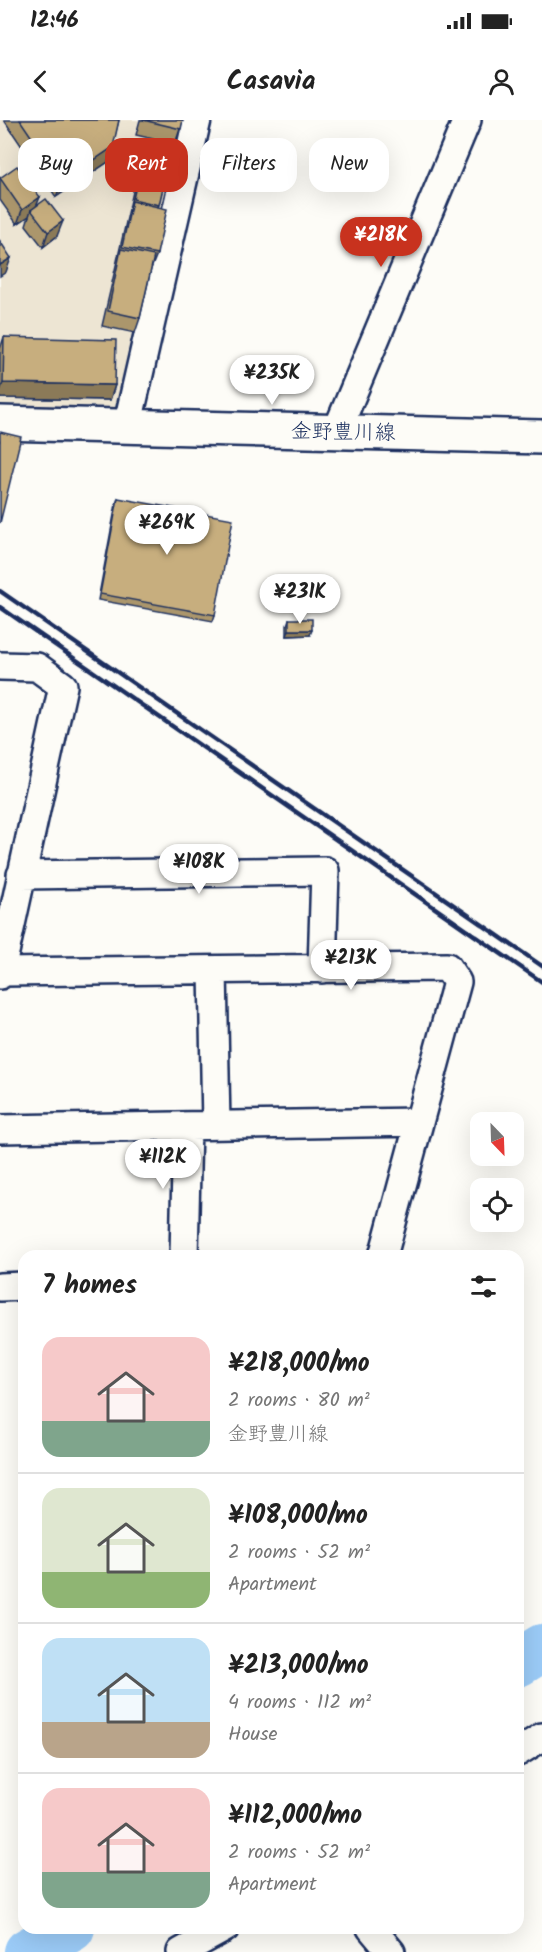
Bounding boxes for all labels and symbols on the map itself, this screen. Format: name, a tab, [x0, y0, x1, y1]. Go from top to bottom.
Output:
pin: ¥218K	[339, 217, 423, 268]
pin: ¥235K	[230, 355, 314, 406]
street label: 金野豊川線	[290, 416, 396, 450]
pin: ¥269K	[125, 505, 209, 556]
pin: ¥231K	[258, 574, 342, 625]
pin: ¥108K	[157, 844, 241, 895]
pin: ¥213K	[309, 940, 393, 991]
north arrow	[470, 1112, 524, 1166]
pin: ¥112K	[121, 1139, 205, 1190]

